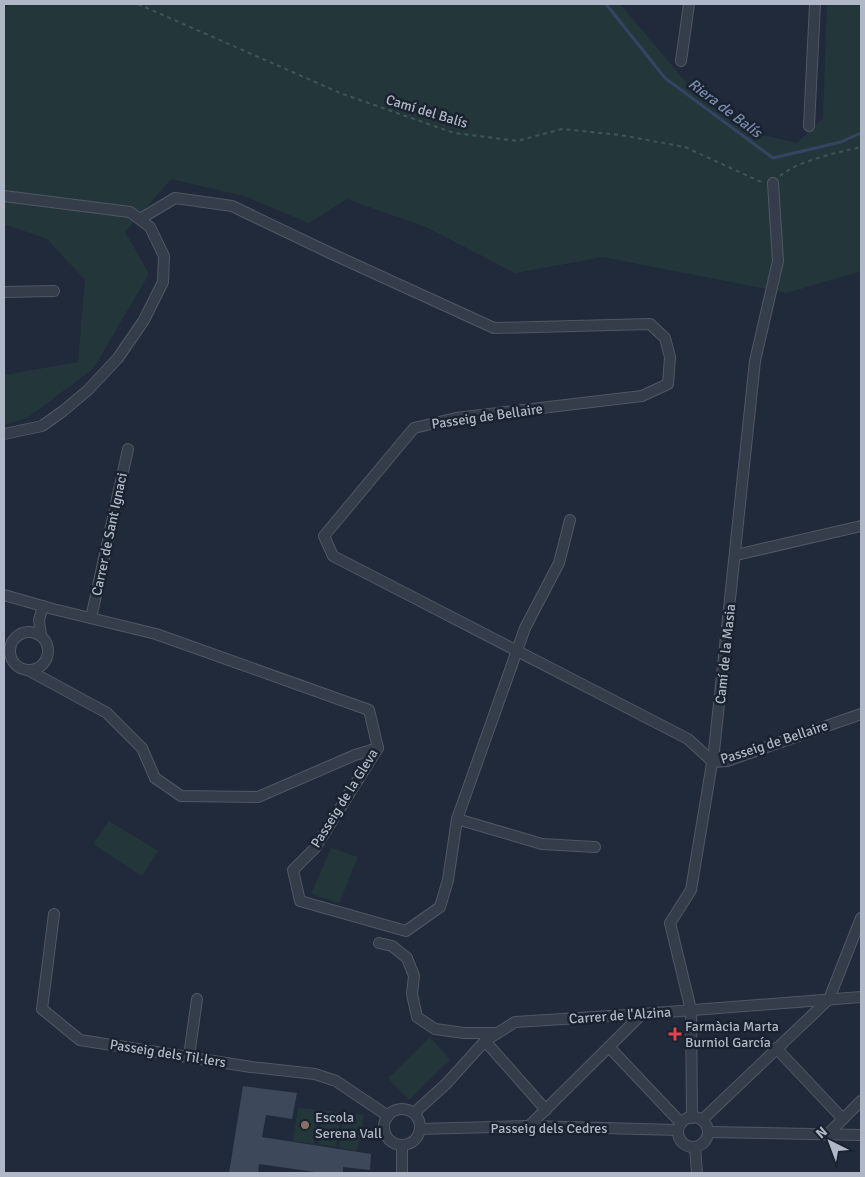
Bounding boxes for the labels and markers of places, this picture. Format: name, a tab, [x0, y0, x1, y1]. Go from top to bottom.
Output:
place label: Farmàcia Marta Burniol García	[685, 1018, 779, 1051]
marker: Farmàcia Marta Burniol García	[669, 1028, 681, 1040]
place label: Escola Serena Vall	[315, 1109, 382, 1142]
marker: Escola Serena Vall	[299, 1119, 311, 1131]

